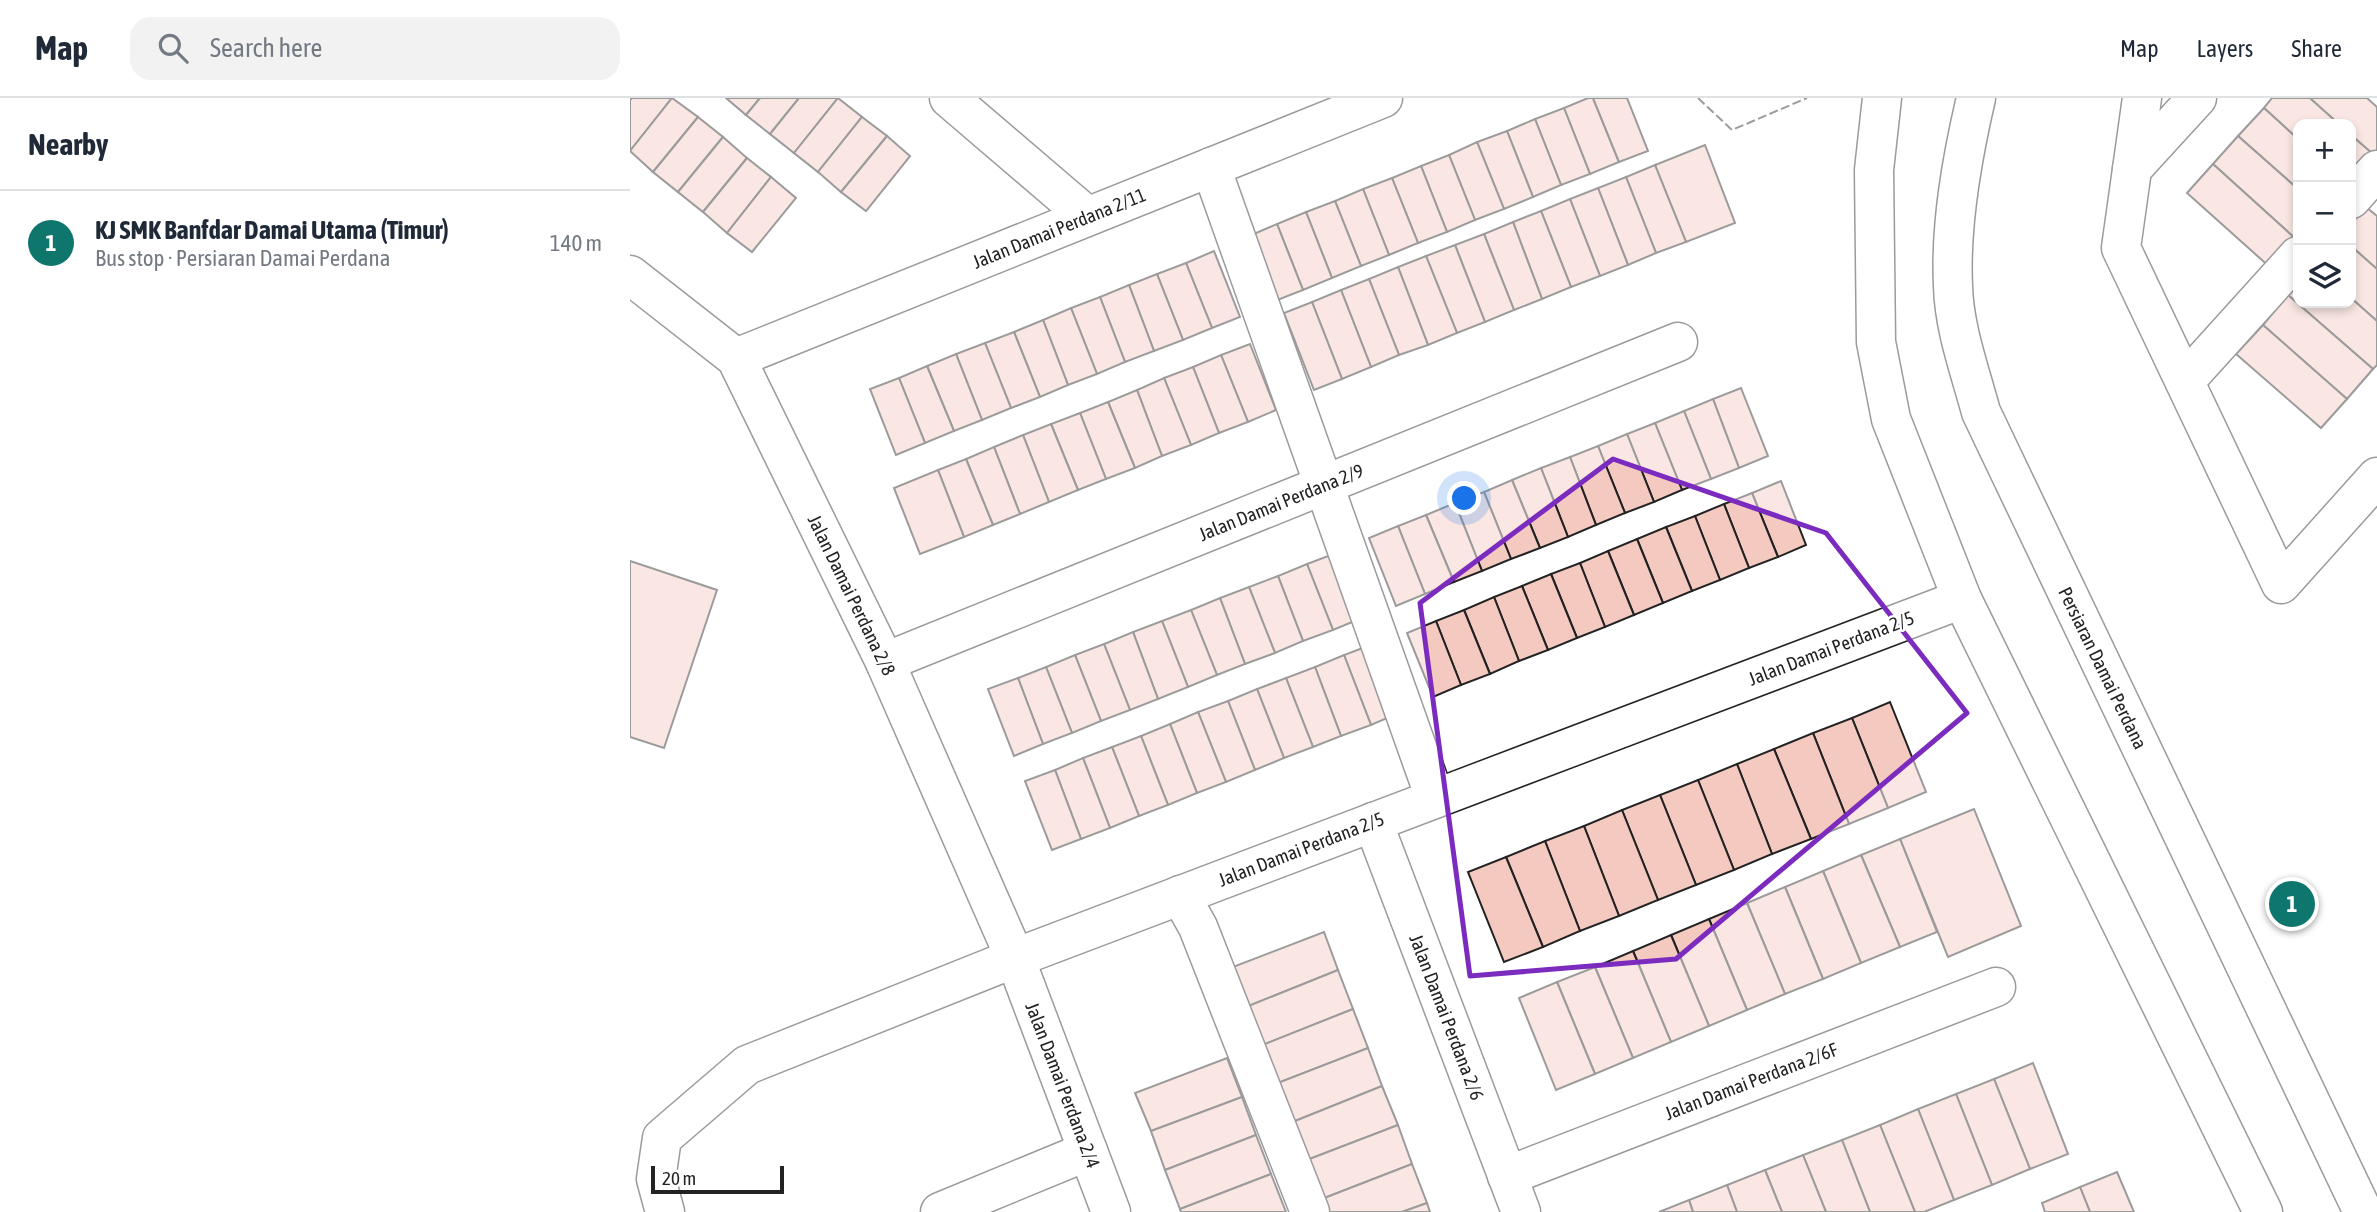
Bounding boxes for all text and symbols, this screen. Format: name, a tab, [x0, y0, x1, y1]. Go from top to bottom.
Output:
search box	[130, 17, 620, 80]
text: Map	[35, 29, 88, 67]
icon: search	[154, 29, 192, 67]
text: Search here	[210, 33, 322, 63]
text: Map	[2120, 35, 2159, 62]
text: Layers	[2197, 35, 2253, 62]
text: Share	[2291, 35, 2342, 62]
map controls	[2293, 119, 2356, 308]
button: +	[2293, 119, 2356, 182]
text: Nearby	[28, 127, 108, 161]
button: −	[2293, 182, 2356, 245]
street label: Jalan Damai Perdana 2/11	[969, 183, 1149, 273]
text: KJ SMK Banfdar Damai Utama (Timur)	[95, 215, 449, 245]
text: 1	[46, 230, 56, 256]
text: 140 m	[550, 230, 602, 256]
text: Bus stop · Persiaran Damai Perdana	[95, 245, 390, 271]
button: layers	[2293, 245, 2356, 308]
street label: Jalan Damai Perdana 2/9	[1195, 459, 1367, 545]
your location	[1447, 481, 1481, 515]
street label: Jalan Damai Perdana 2/8	[804, 511, 900, 679]
street label: Persiaran Damai Perdana	[2054, 583, 2152, 753]
street label: Jalan Damai Perdana 2/5	[1745, 606, 1917, 690]
street label: Jalan Damai Perdana 2/5	[1215, 807, 1387, 891]
pin: 1	[2269, 878, 2315, 930]
street label: Jalan Damai Perdana 2/6	[1405, 931, 1489, 1103]
street label: Jalan Damai Perdana 2/4	[1021, 999, 1105, 1171]
street label: Jalan Damai Perdana 2/6F	[1661, 1038, 1841, 1124]
scale bar	[651, 1163, 784, 1195]
text: 20 m	[662, 1167, 696, 1189]

